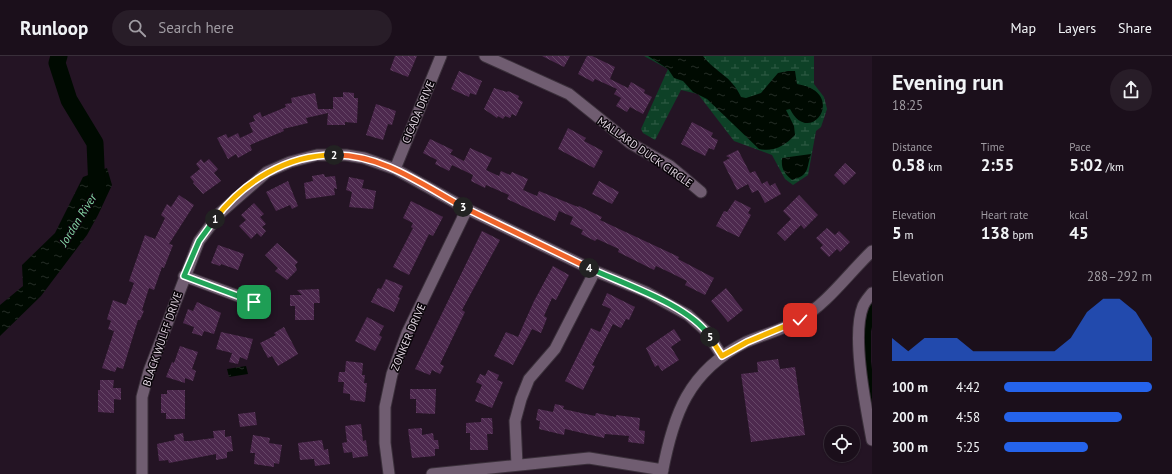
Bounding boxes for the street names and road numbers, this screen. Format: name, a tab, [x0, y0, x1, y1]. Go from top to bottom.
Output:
street label: CICADA DRIVE	[399, 78, 438, 145]
street label: MALLARD DUCK CIRCLE	[595, 114, 695, 190]
street label: BLACK WULFF DRIVE	[139, 290, 185, 388]
street label: ZONKER DRIVE	[388, 301, 429, 373]

